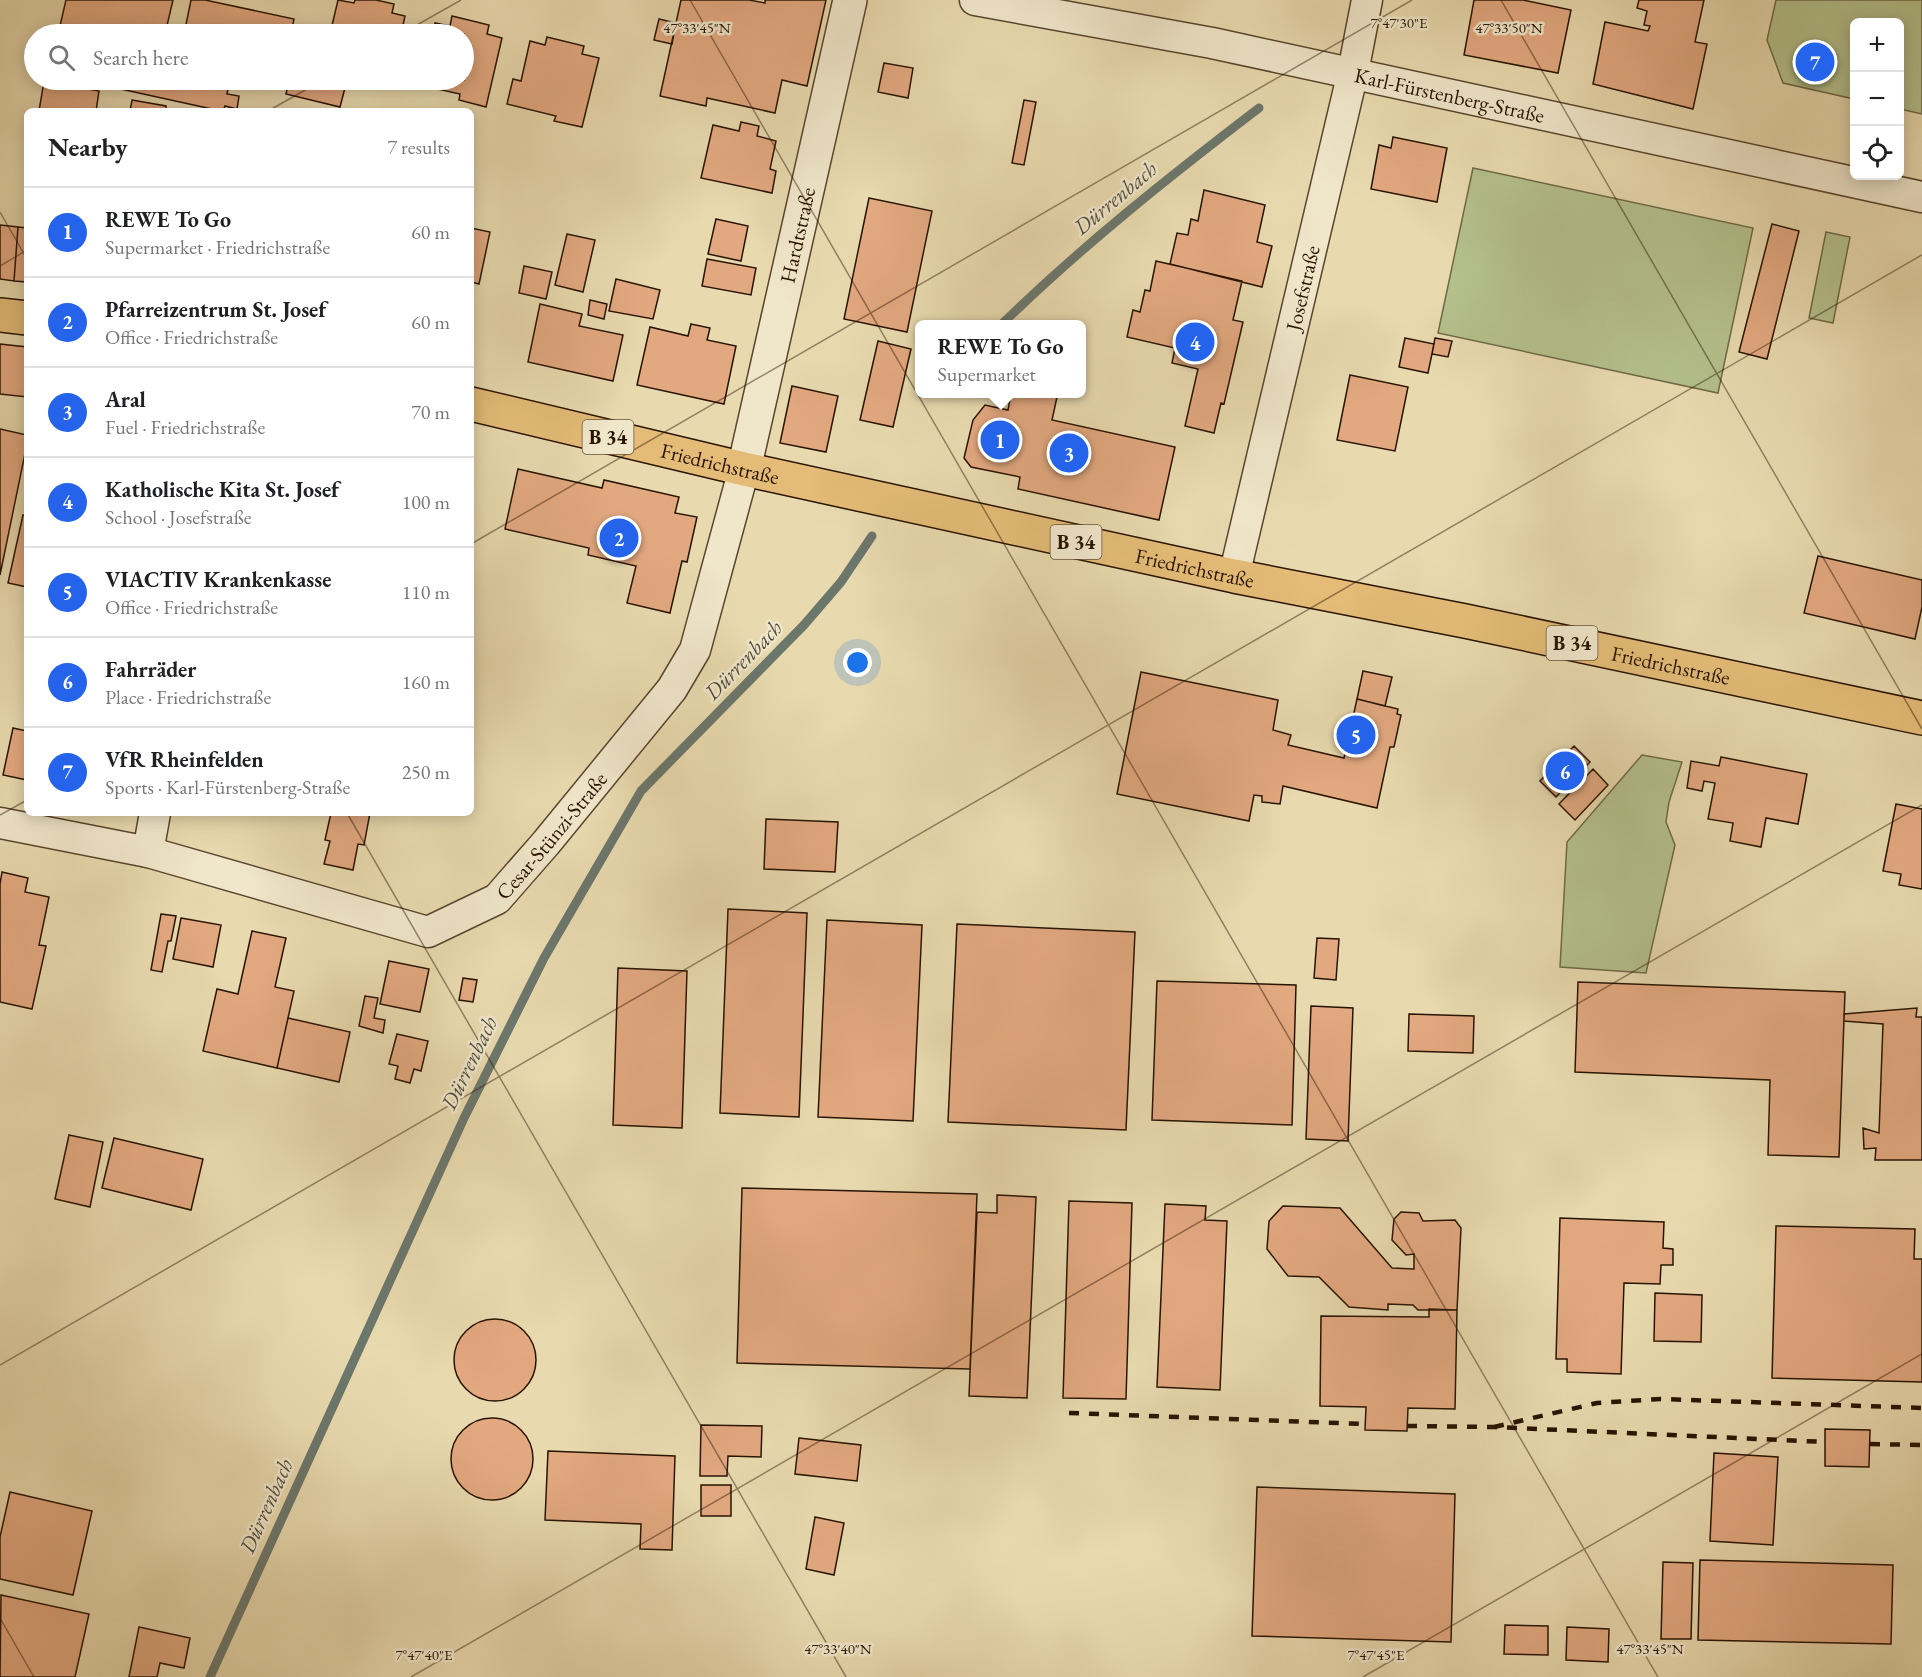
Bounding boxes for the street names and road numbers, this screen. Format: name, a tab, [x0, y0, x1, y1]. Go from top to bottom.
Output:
street label: Karl-Fürstenberg-Straße	[1352, 61, 1547, 128]
street label: Hardtstraße	[773, 184, 821, 285]
street label: Josefstraße	[1278, 243, 1325, 335]
road number: B 34	[582, 420, 634, 454]
street label: Friedrichstraße	[658, 436, 782, 490]
road number: B 34	[1050, 525, 1102, 559]
street label: Friedrichstraße	[1133, 541, 1256, 593]
road number: B 34	[1546, 626, 1598, 660]
street label: Friedrichstraße	[1609, 639, 1733, 690]
street label: Cesar-Stünzi-Straße	[489, 766, 613, 905]

